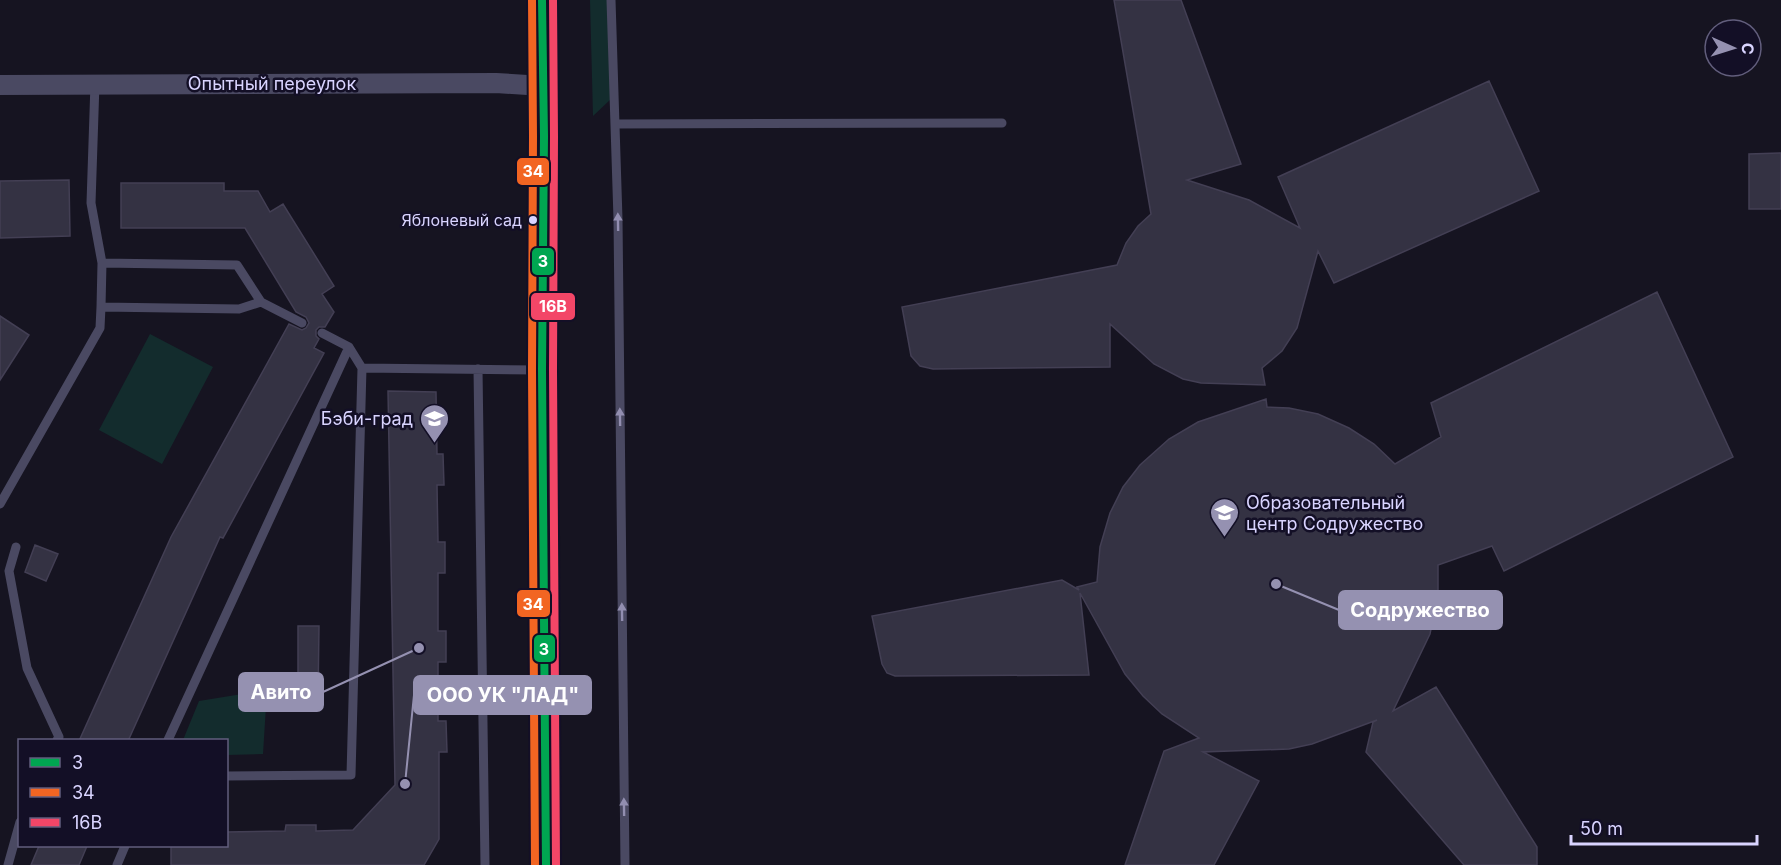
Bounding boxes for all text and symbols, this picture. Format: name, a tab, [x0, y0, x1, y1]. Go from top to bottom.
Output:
north arrow	[1703, 18, 1763, 78]
text: С	[1738, 42, 1758, 55]
street label: Опытный переулок	[188, 73, 356, 94]
line badge: 34	[516, 157, 550, 186]
text: 34	[522, 161, 544, 181]
place label: Яблоневый сад	[402, 210, 522, 230]
one-way arrow	[613, 212, 623, 231]
marker: Яблоневый сад	[527, 214, 539, 226]
line badge: 3	[531, 247, 555, 276]
text: 3	[538, 251, 548, 271]
line badge: 16В	[530, 292, 576, 321]
text: 16В	[539, 296, 567, 316]
school or university icon: Бэби-град	[418, 402, 450, 444]
one-way arrow	[615, 407, 625, 426]
place label: Бэби-град	[321, 408, 413, 429]
place label: Образовательный центр Содружество	[1246, 492, 1423, 534]
school or university icon: Образовательный центр Содружество	[1209, 496, 1241, 538]
line badge: 34	[516, 589, 551, 618]
callout: Содружество	[1339, 591, 1502, 629]
text: 34	[522, 594, 544, 614]
text: Содружество	[1350, 598, 1490, 622]
one-way arrow	[617, 602, 627, 621]
line badge: 3	[533, 634, 556, 663]
text: 3	[539, 639, 549, 659]
callout: Авито	[239, 673, 323, 711]
callout: ООО УК "ЛАД"	[414, 676, 591, 714]
text: Авито	[251, 680, 311, 704]
text: ООО УК "ЛАД"	[427, 683, 579, 707]
legend	[18, 739, 228, 847]
text: 3	[72, 752, 83, 773]
text: 34	[72, 782, 95, 803]
one-way arrow	[619, 797, 629, 816]
scale bar	[1571, 808, 1757, 846]
text: 16В	[72, 812, 102, 833]
text: 50 m	[1580, 818, 1623, 839]

